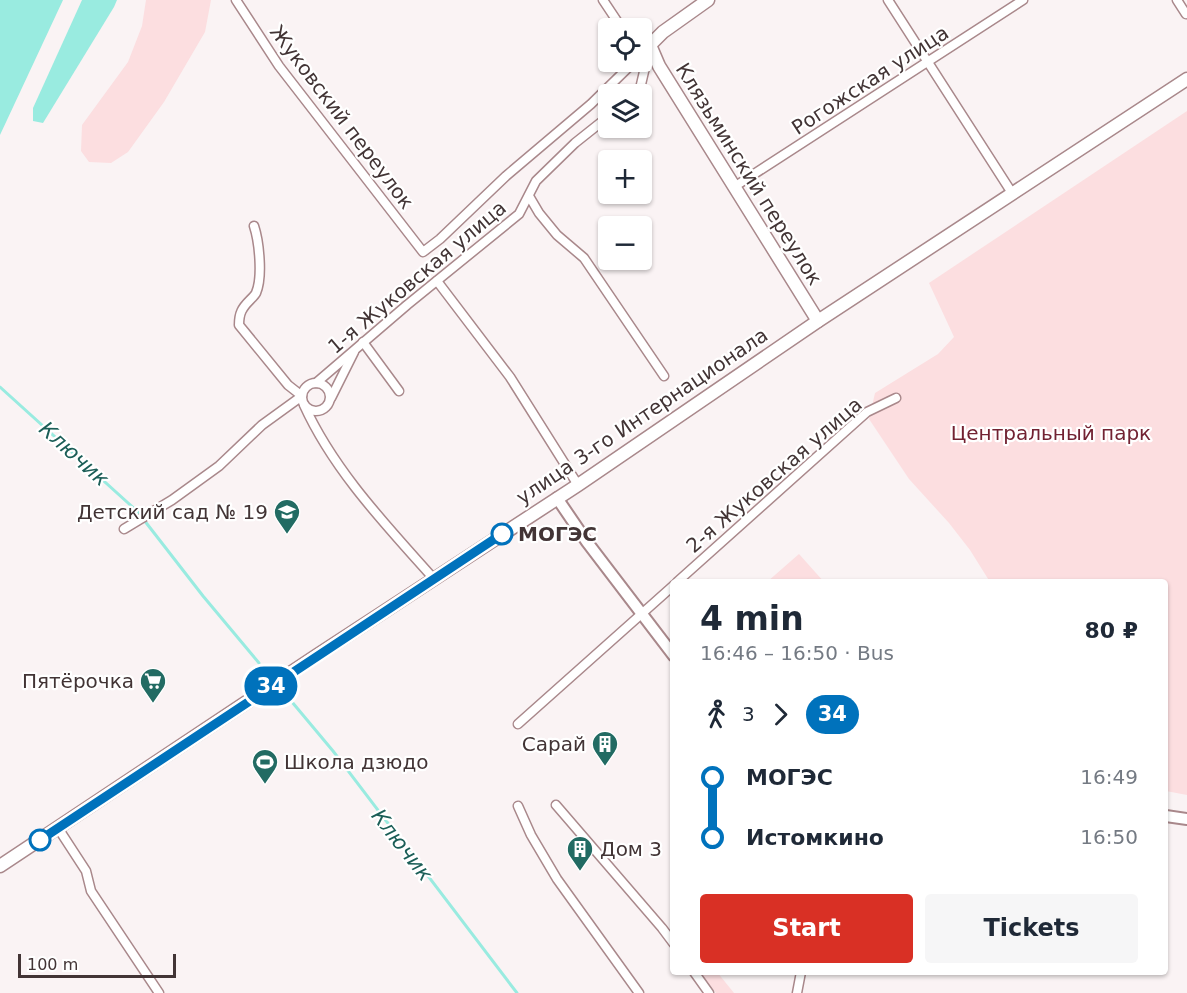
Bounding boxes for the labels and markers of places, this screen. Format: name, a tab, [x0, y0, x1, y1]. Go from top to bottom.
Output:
school or university icon: Детский сад № 19	[272, 497, 302, 535]
place label: Детский сад № 19	[77, 500, 268, 524]
place label: МОГЭС	[518, 522, 597, 546]
marker: МОГЭС	[491, 523, 513, 545]
supermarket icon: Пятёрочка	[138, 666, 168, 704]
place label: Пятёрочка	[22, 669, 134, 693]
building icon: Сарай	[590, 729, 620, 767]
place label: Сарай	[522, 732, 586, 756]
sports icon: Школа дзюдо	[250, 747, 280, 785]
place label: Школа дзюдо	[284, 750, 428, 774]
unlabelled marker	[29, 829, 51, 851]
building icon: Дом 3	[565, 834, 595, 872]
place label: Дом 3	[600, 837, 662, 861]

